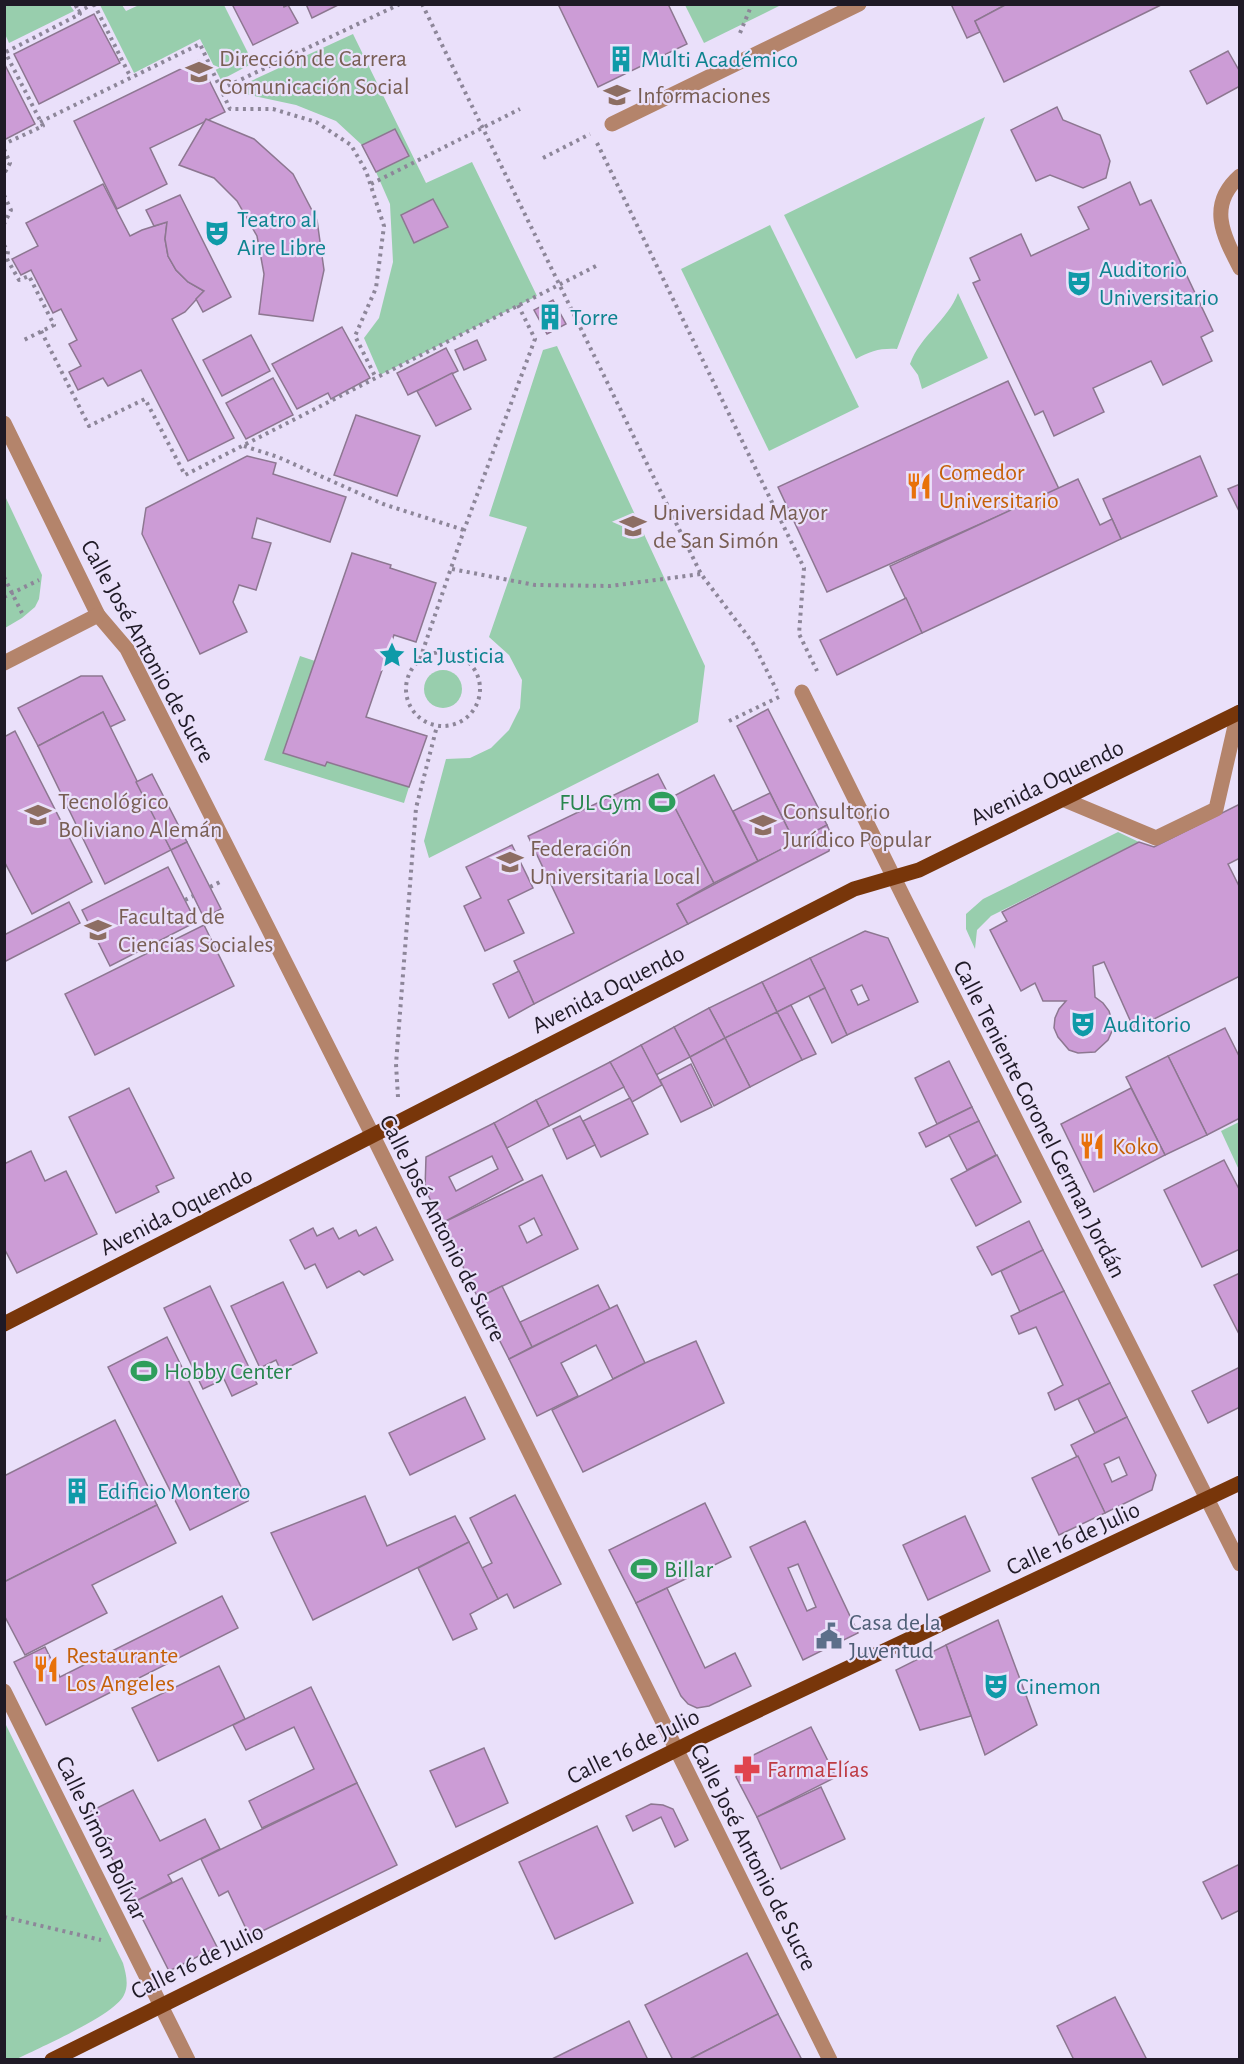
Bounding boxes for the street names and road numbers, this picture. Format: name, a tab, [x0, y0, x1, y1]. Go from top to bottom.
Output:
street label: Calle José Antonio de Sucre	[76, 536, 218, 767]
street label: Avenida Oquendo	[967, 735, 1128, 830]
street label: Avenida Oquendo	[528, 941, 688, 1039]
street label: Calle Teniente Coronel German Jordán	[948, 957, 1130, 1282]
street label: Calle José Antonio de Sucre	[375, 1111, 510, 1346]
street label: Avenida Oquendo	[96, 1163, 256, 1261]
street label: Calle 16 de Julio	[1003, 1498, 1144, 1580]
street label: Calle 16 de Julio	[563, 1704, 704, 1789]
street label: Calle José Antonio de Sucre	[686, 1740, 821, 1975]
street label: Calle Simón Bolívar	[51, 1753, 151, 1924]
street label: Calle 16 de Julio	[127, 1919, 268, 2004]

